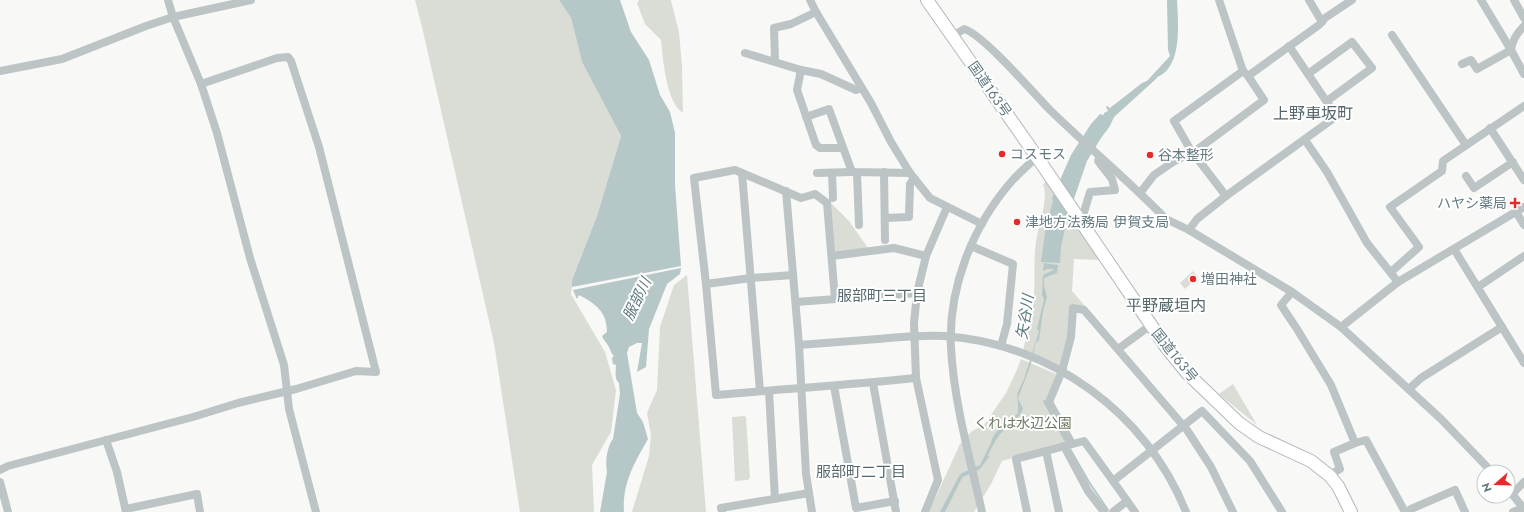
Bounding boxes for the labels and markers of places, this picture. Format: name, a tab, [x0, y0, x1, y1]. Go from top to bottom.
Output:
place label: コスモス	[1010, 144, 1066, 164]
place label: 谷本整形	[1158, 145, 1214, 165]
marker: コスモス	[997, 149, 1007, 159]
marker: 谷本整形	[1145, 150, 1155, 160]
place label: ハヤシ薬局	[1437, 193, 1507, 213]
marker: ハヤシ薬局	[1510, 198, 1520, 208]
place label: 津地方法務局 伊賀支局	[1025, 212, 1169, 232]
marker: 津地方法務局 伊賀支局	[1012, 217, 1022, 227]
place label: 増田神社	[1201, 269, 1257, 289]
marker: 増田神社	[1188, 274, 1198, 284]

